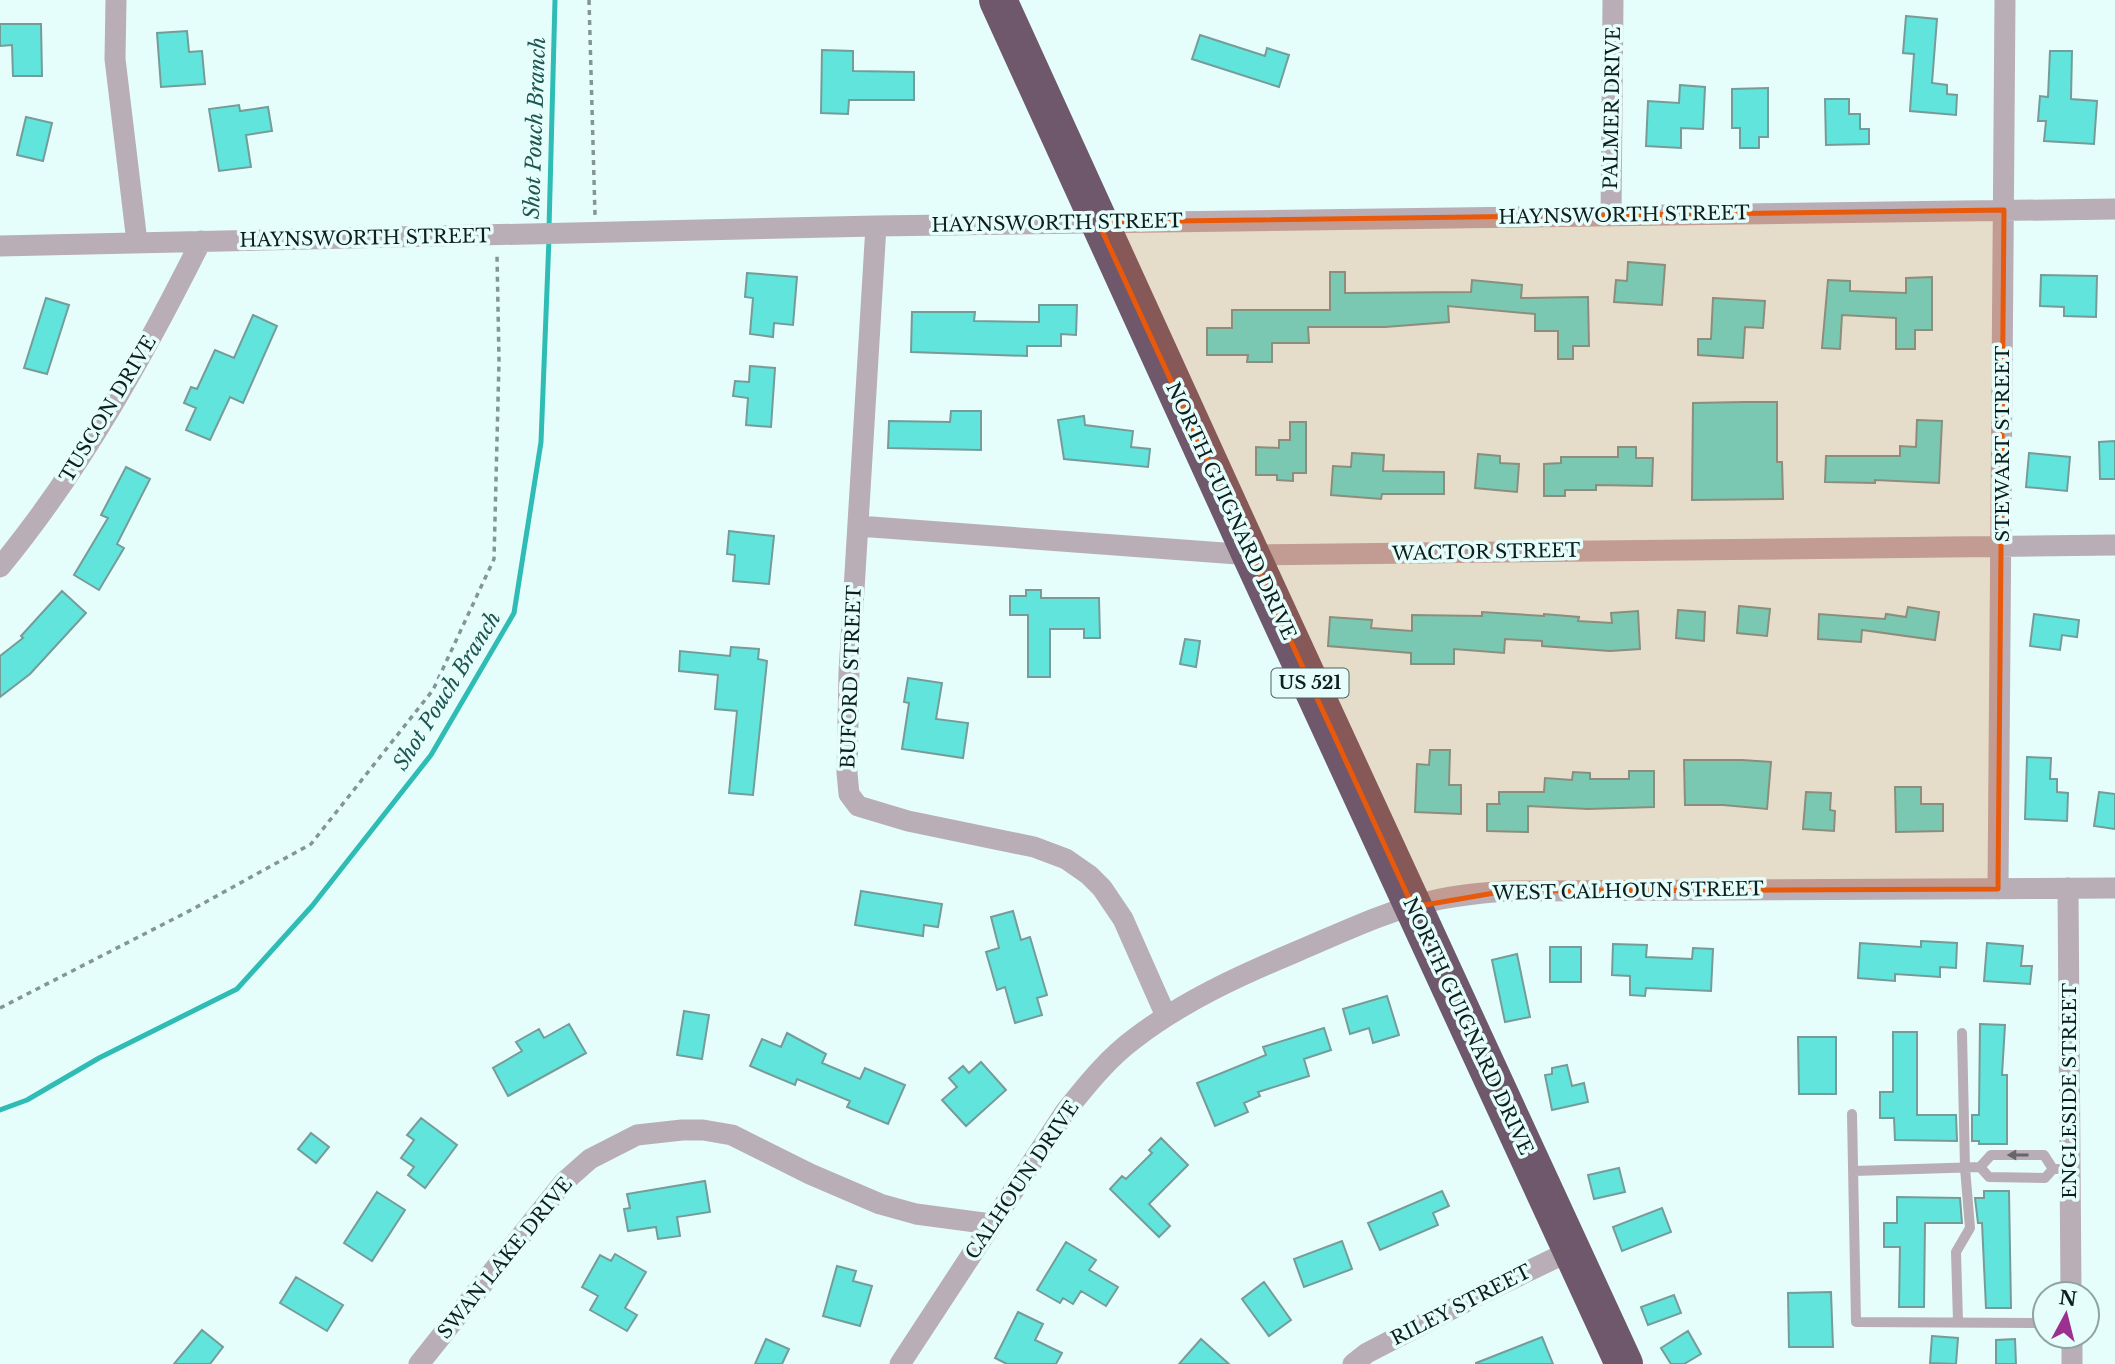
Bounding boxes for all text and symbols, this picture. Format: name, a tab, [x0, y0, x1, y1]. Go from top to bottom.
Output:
street label: PALMER DRIVE	[1599, 26, 1625, 190]
water label: Shot Pouch Branch	[519, 36, 551, 220]
street label: HAYNSWORTH STREET	[1498, 201, 1750, 229]
street label: HAYNSWORTH STREET	[931, 209, 1183, 237]
street label: HAYNSWORTH STREET	[239, 224, 491, 252]
street label: TUSCON DRIVE	[55, 331, 161, 487]
street label: STEWART STREET	[1991, 346, 2014, 542]
street label: NORTH GUIGNARD DRIVE	[1161, 379, 1301, 643]
street label: WACTOR STREET	[1391, 539, 1580, 565]
street label: BUFORD STREET	[836, 585, 866, 769]
water label: Shot Pouch Branch	[388, 607, 506, 775]
road number: US 521	[1272, 668, 1348, 698]
street label: WEST CALHOUN STREET	[1491, 877, 1764, 905]
street label: NORTH GUIGNARD DRIVE	[1398, 894, 1538, 1158]
street label: ENGLESIDE STREET	[2058, 983, 2081, 1199]
street label: CALHOUN DRIVE	[961, 1097, 1083, 1263]
one-way arrow	[2007, 1149, 2029, 1161]
street label: SWAN LAKE DRIVE	[433, 1173, 577, 1343]
street label: RILEY STREET	[1387, 1260, 1535, 1350]
north arrow	[2031, 1280, 2101, 1350]
text: N	[2058, 1286, 2078, 1311]

